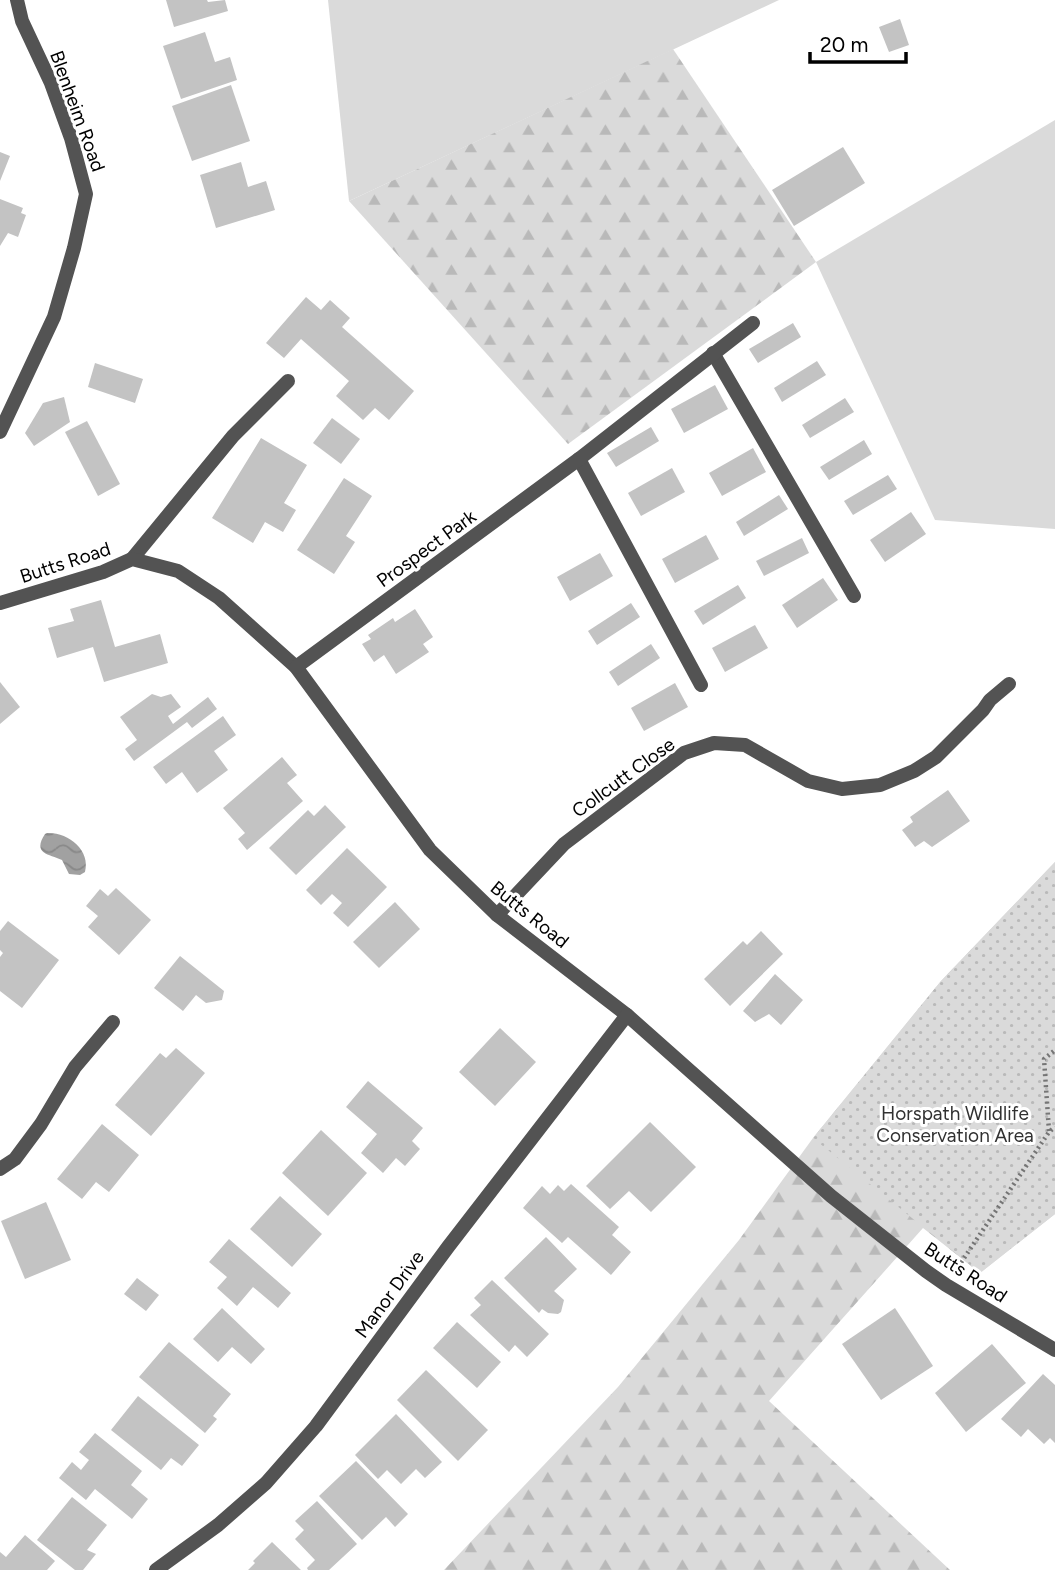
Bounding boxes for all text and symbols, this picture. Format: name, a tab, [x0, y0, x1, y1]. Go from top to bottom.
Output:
scale bar	[810, 21, 906, 65]
text: 20 m	[820, 32, 868, 57]
street label: Blenheim Road	[45, 48, 110, 175]
street label: Prospect Park	[372, 504, 481, 592]
street label: Butts Road	[17, 537, 113, 588]
street label: Collcutt Close	[568, 732, 679, 822]
street label: Butts Road	[486, 876, 573, 953]
park label: Horspath Wildlife Conservation Area	[876, 1102, 1034, 1147]
street label: Butts Road	[920, 1237, 1011, 1308]
street label: Manor Drive	[350, 1246, 429, 1342]

